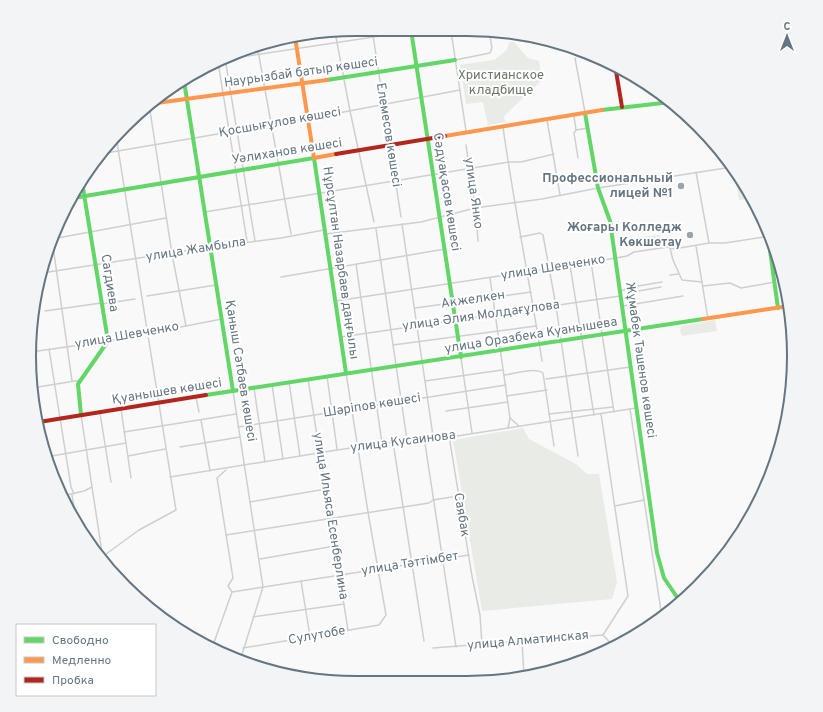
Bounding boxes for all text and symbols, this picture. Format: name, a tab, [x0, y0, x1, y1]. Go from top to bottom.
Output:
north arrow	[767, 16, 807, 56]
text: С	[783, 20, 791, 34]
street label: Наурызбай батыр көшесі	[223, 54, 379, 92]
park label: Христианское кладбище	[458, 68, 544, 99]
street label: Елемесов көшесі	[372, 82, 404, 188]
street label: Қосшығұлов көшесі	[218, 104, 342, 142]
street label: Сәдуақасов көшесі	[429, 132, 463, 252]
street label: Уәлиханов көшесі	[231, 135, 343, 169]
street label: улица Янко	[460, 156, 486, 230]
street label: Нұрсұлтан Назарбаев даңғылы	[319, 166, 361, 360]
place label: Профессиональный лицей №1	[542, 171, 673, 202]
marker: Профессиональный лицей №1	[676, 181, 686, 191]
place label: Жоғары Колледж Көкшетау	[567, 220, 683, 251]
marker: Жоғары Колледж Көкшетау	[685, 230, 695, 240]
street label: улица Жамбыла	[145, 234, 247, 266]
street label: улица Шевченко	[500, 252, 606, 284]
street label: Сагдиева	[97, 253, 121, 313]
street label: Жұмабек Тәшенов көшесі	[621, 281, 659, 439]
street label: Акжелкен	[440, 288, 506, 312]
street label: улица Әлия Молдағұлова	[401, 297, 561, 335]
street label: Қаныш Сәтбаев көшесі	[221, 299, 259, 443]
street label: улица Оразбека Куанышева	[443, 314, 619, 358]
street label: улица Шевченко	[74, 319, 180, 353]
street label: Қуанышев көшесі	[111, 375, 223, 409]
street label: Шәріпов көшесі	[322, 390, 422, 422]
street label: улица Кусаинова	[349, 428, 457, 456]
street label: улица Ильяса Есенберлина	[309, 431, 351, 601]
street label: Саябак	[449, 492, 473, 538]
street label: улица Тәттімбет	[360, 548, 460, 580]
street label: Сулутобе	[287, 623, 347, 649]
legend	[16, 624, 156, 696]
street label: улица Алматинская	[466, 628, 590, 654]
text: Свободно	[52, 633, 109, 649]
text: Медленно	[52, 653, 112, 669]
text: Пробка	[52, 673, 94, 689]

